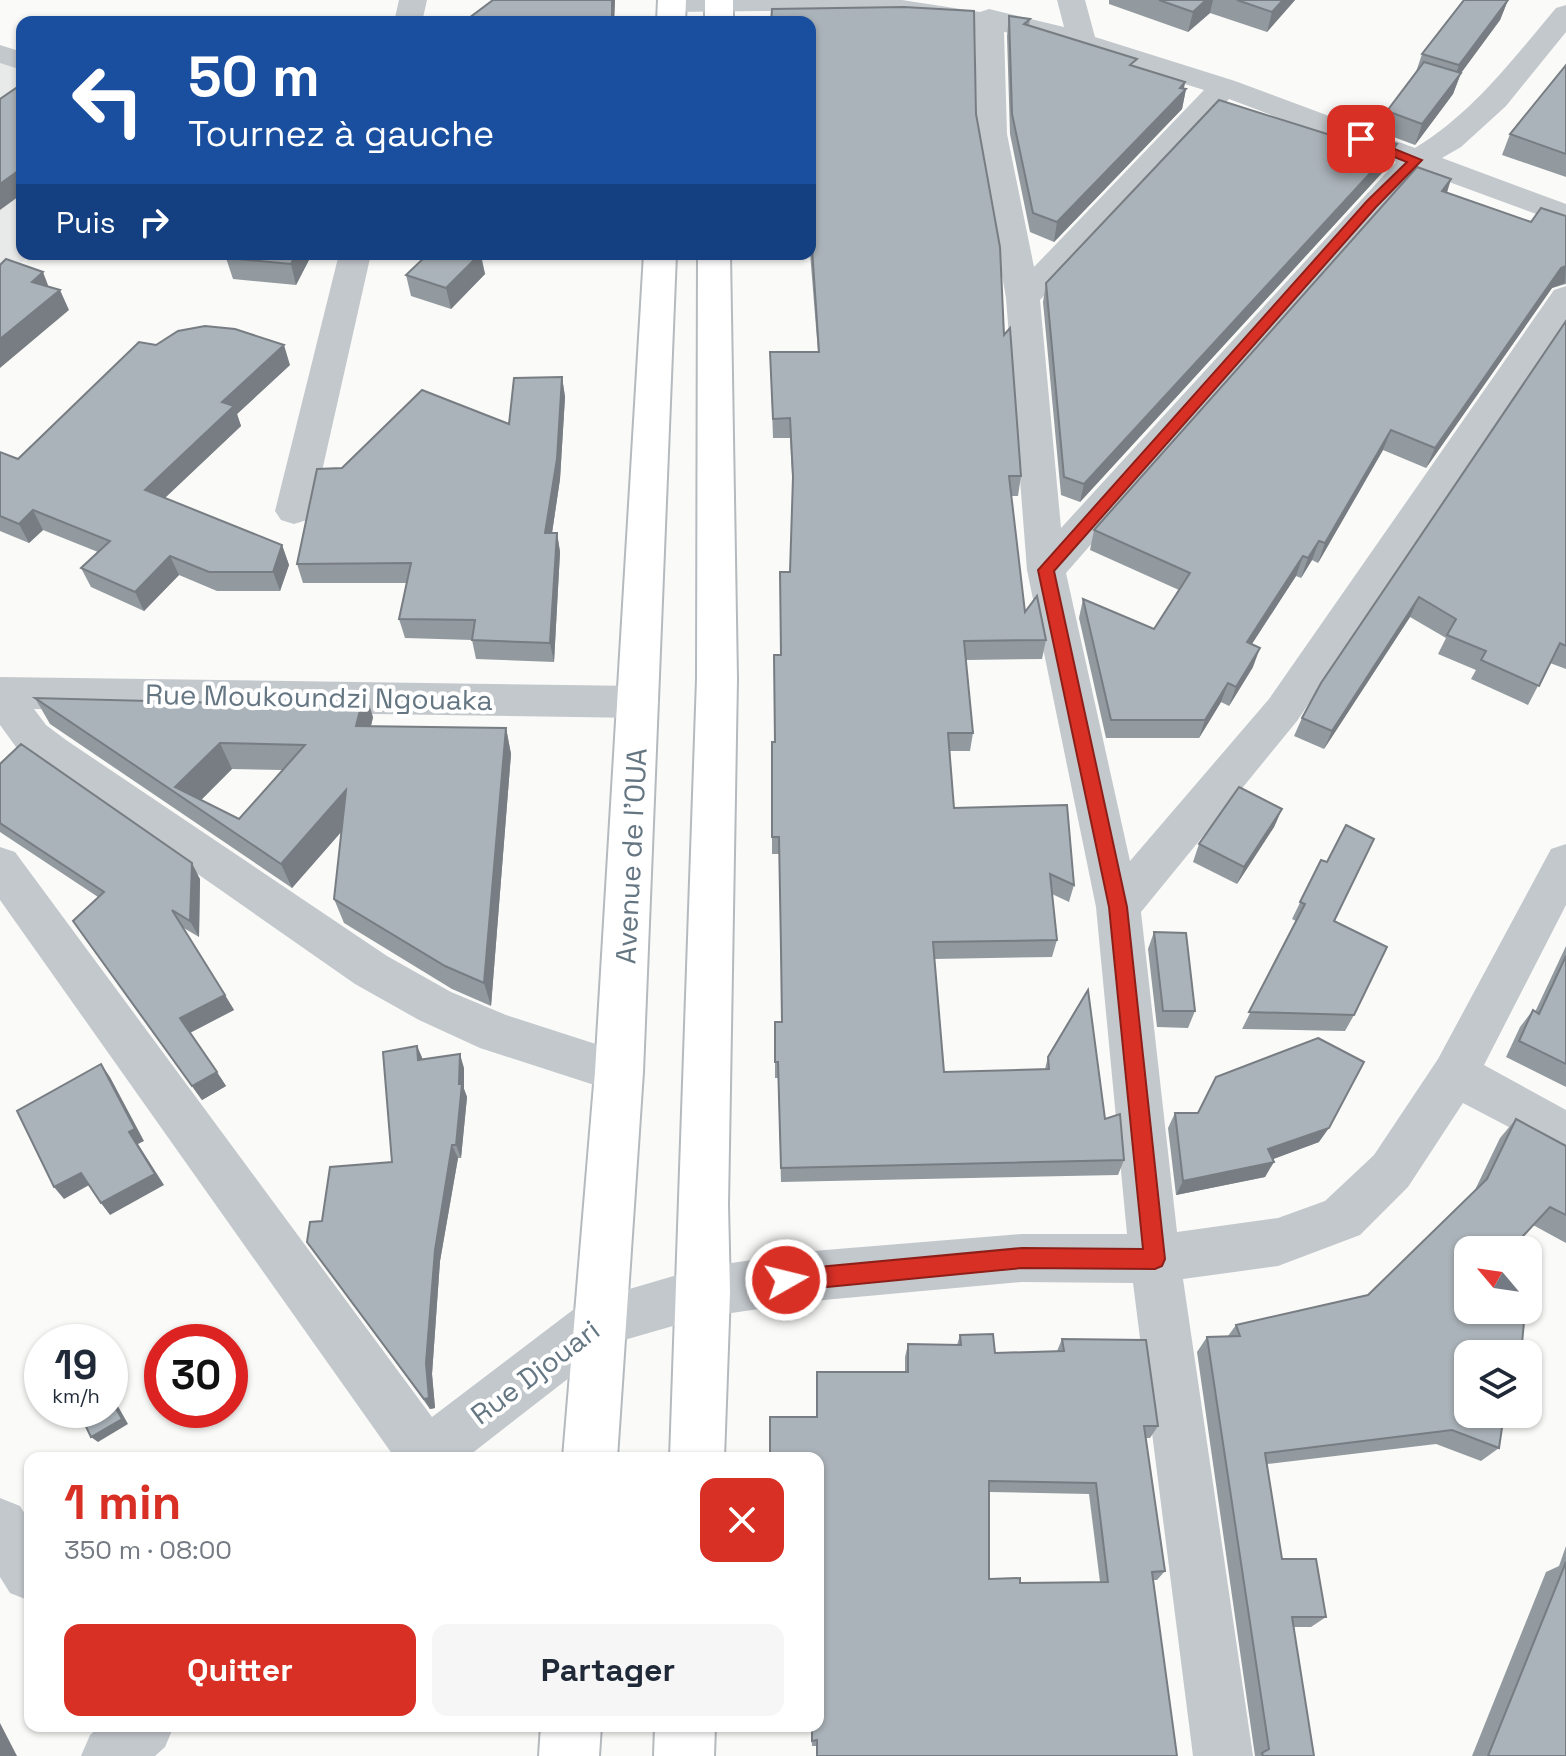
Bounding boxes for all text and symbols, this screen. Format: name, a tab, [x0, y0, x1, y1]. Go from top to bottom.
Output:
text: 50 m	[188, 41, 320, 112]
icon: left	[56, 48, 160, 152]
pin	[1327, 105, 1395, 173]
text: Tournez à gauche	[188, 111, 494, 157]
icon: arrive	[1339, 117, 1383, 161]
icon: right	[132, 200, 176, 244]
text: Puis	[56, 203, 116, 242]
street label: Rue Moukoundzi Ngouaka	[145, 676, 493, 718]
street label: Avenue de l'OUA	[607, 747, 655, 965]
north arrow	[1454, 1236, 1542, 1324]
map controls	[1454, 1236, 1542, 1428]
position arrow	[744, 1238, 828, 1322]
street label: Rue Djouari	[463, 1312, 607, 1432]
speed limit sign: 30	[144, 1324, 248, 1428]
text: 19	[55, 1340, 97, 1391]
button: layers	[1454, 1340, 1542, 1428]
text: km/h	[52, 1383, 100, 1409]
text: 1 min	[64, 1472, 181, 1533]
button: close	[700, 1478, 784, 1562]
text: 350 m · 08:00	[64, 1533, 232, 1567]
button: Quitter	[64, 1624, 416, 1716]
button: Partager	[432, 1624, 784, 1716]

